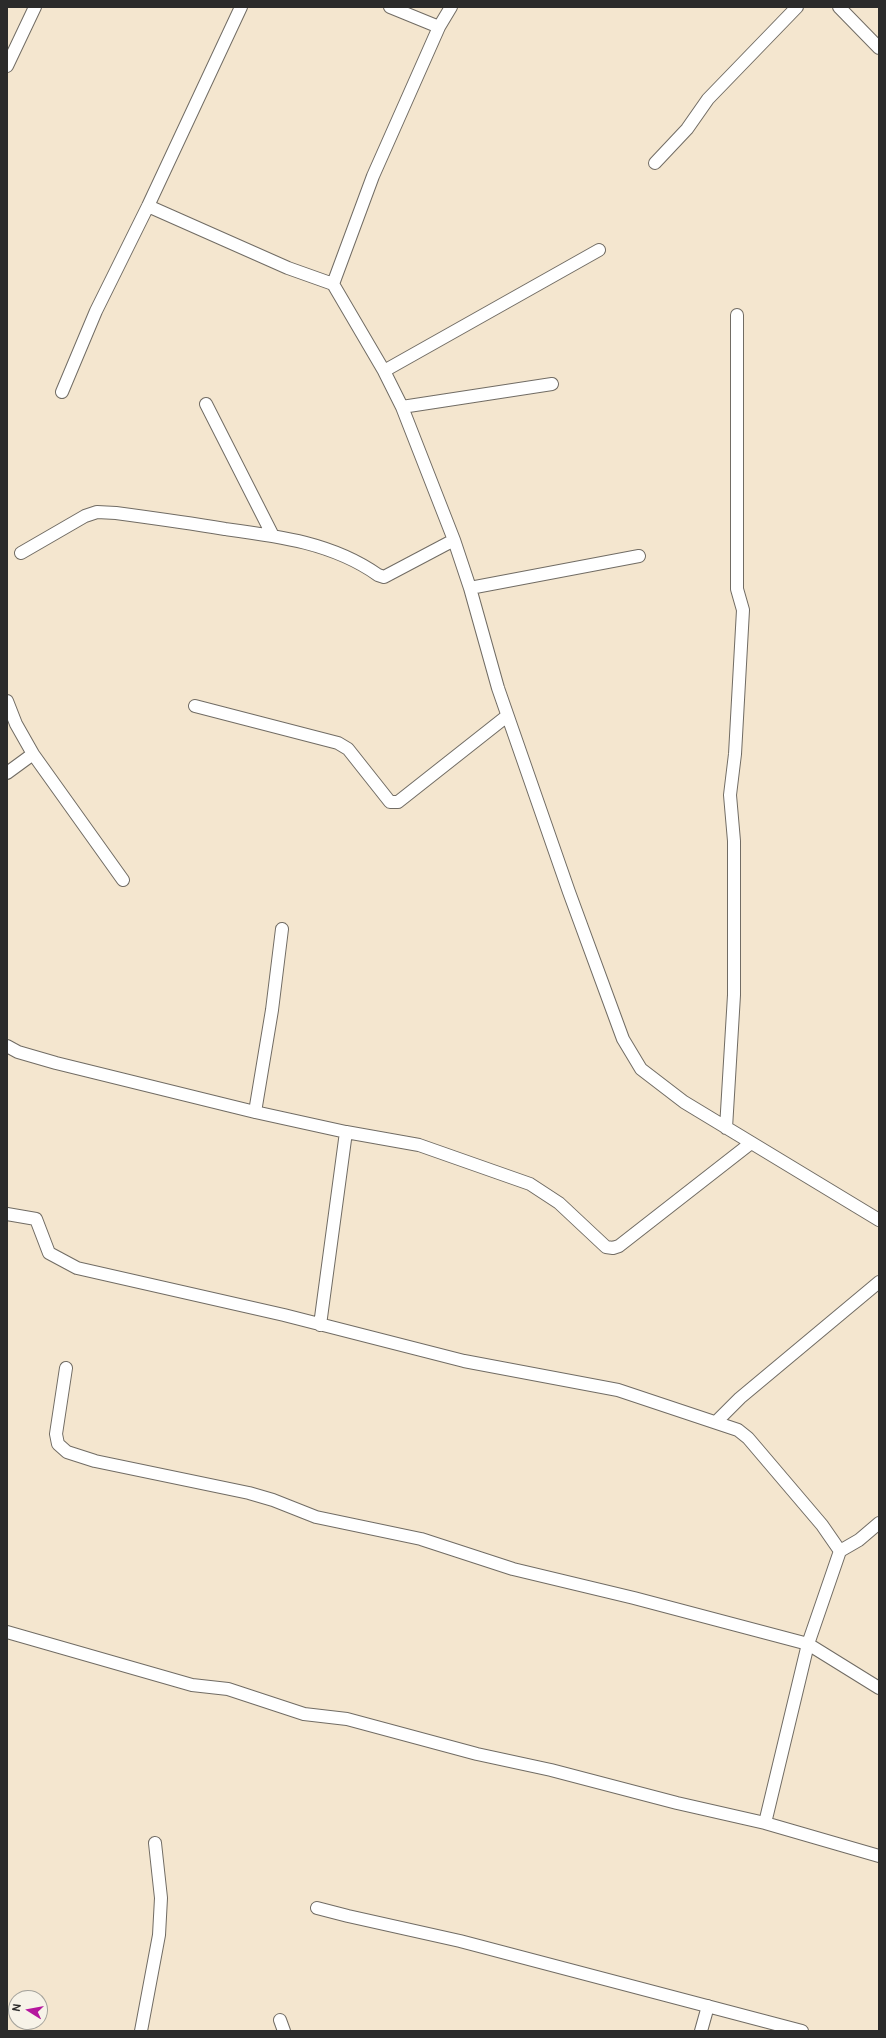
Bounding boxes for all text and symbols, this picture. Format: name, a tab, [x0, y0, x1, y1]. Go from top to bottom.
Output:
north arrow	[8, 1990, 48, 2030]
text: N	[10, 2003, 24, 2013]

